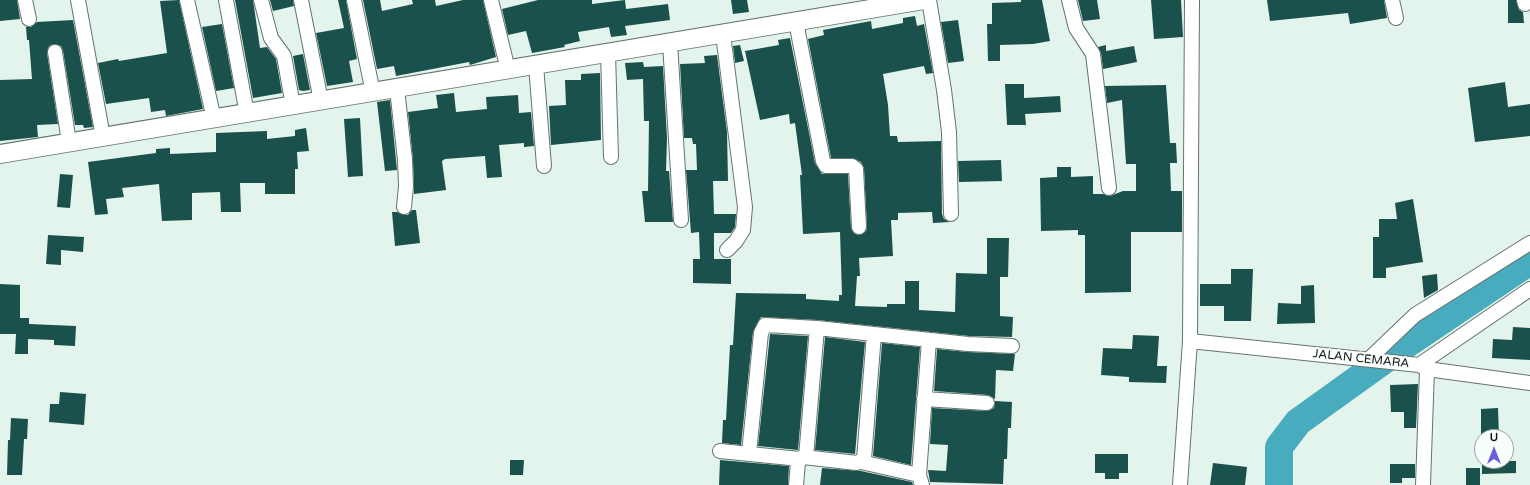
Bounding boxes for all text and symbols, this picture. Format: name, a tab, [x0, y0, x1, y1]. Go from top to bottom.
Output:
street label: JALAN CEMARA	[1312, 347, 1410, 371]
north arrow	[1474, 429, 1514, 469]
text: U	[1490, 431, 1498, 444]

